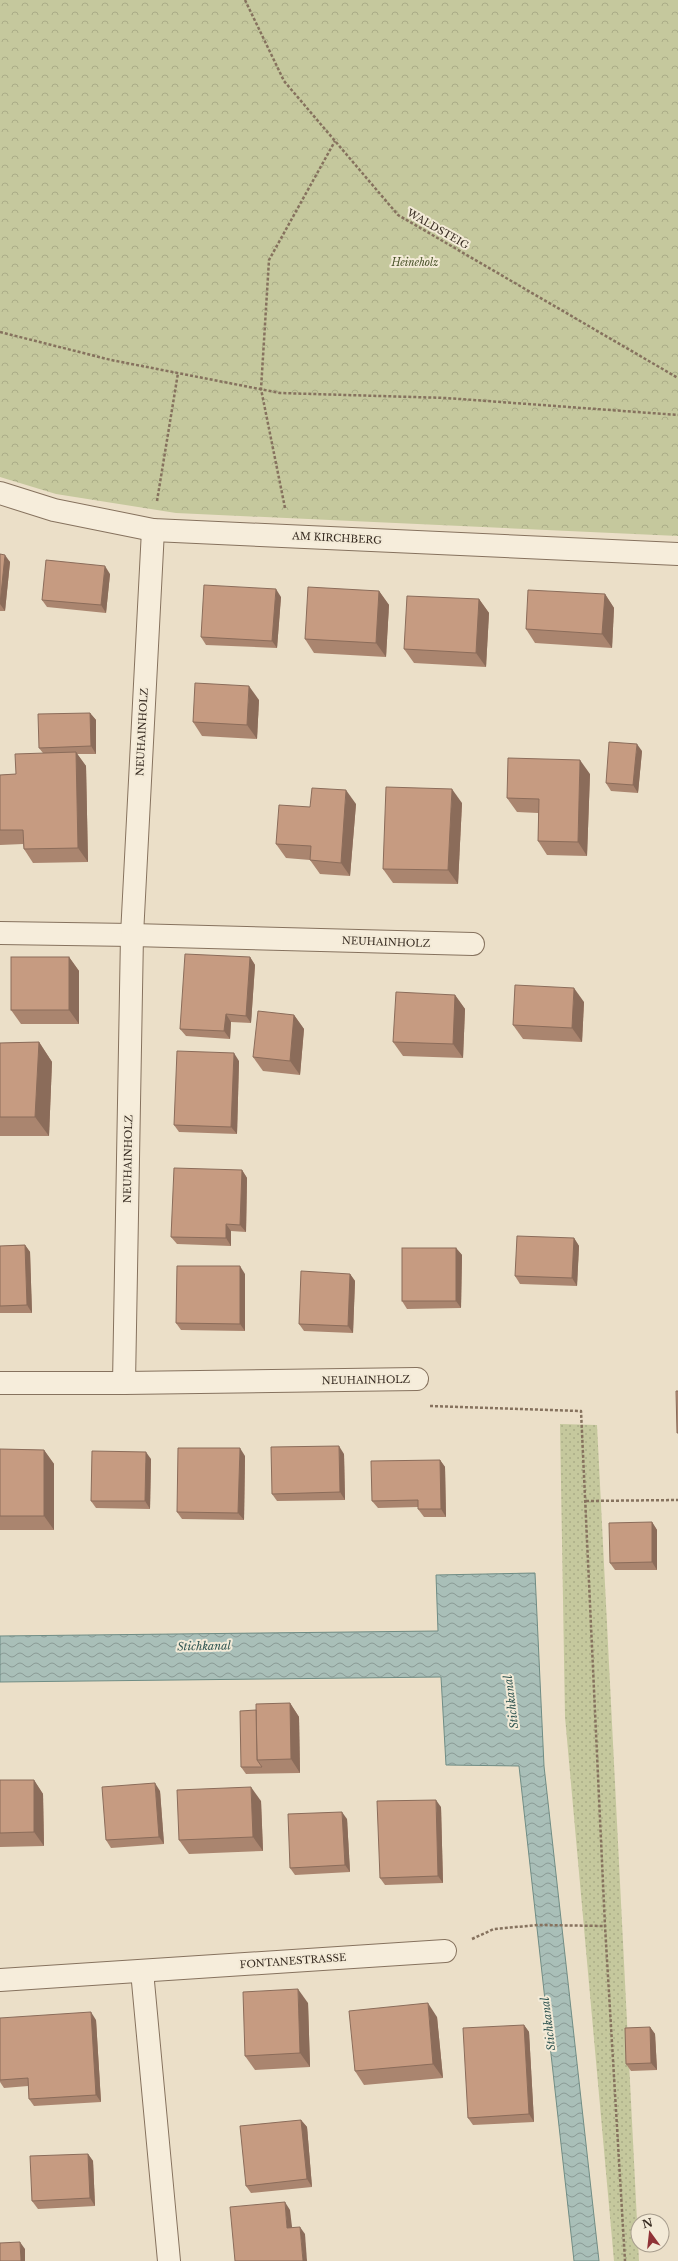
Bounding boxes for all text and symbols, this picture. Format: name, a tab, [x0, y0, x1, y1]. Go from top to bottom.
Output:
street label: WALDSTEIG	[404, 206, 472, 252]
park label: Heineholz	[391, 256, 438, 269]
street label: AM KIRCHBERG	[291, 529, 382, 547]
street label: NEUHAINHOLZ	[133, 687, 151, 777]
street label: NEUHAINHOLZ	[342, 934, 431, 950]
street label: NEUHAINHOLZ	[121, 1114, 135, 1203]
street label: NEUHAINHOLZ	[322, 1373, 411, 1387]
water label: Stichkanal	[177, 1639, 232, 1653]
water label: Stichkanal	[501, 1674, 521, 1730]
street label: FONTANESTRASSE	[239, 1951, 347, 1971]
water label: Stichkanal	[538, 1996, 558, 2052]
north arrow	[630, 2213, 670, 2253]
text: N	[641, 2215, 655, 2231]

